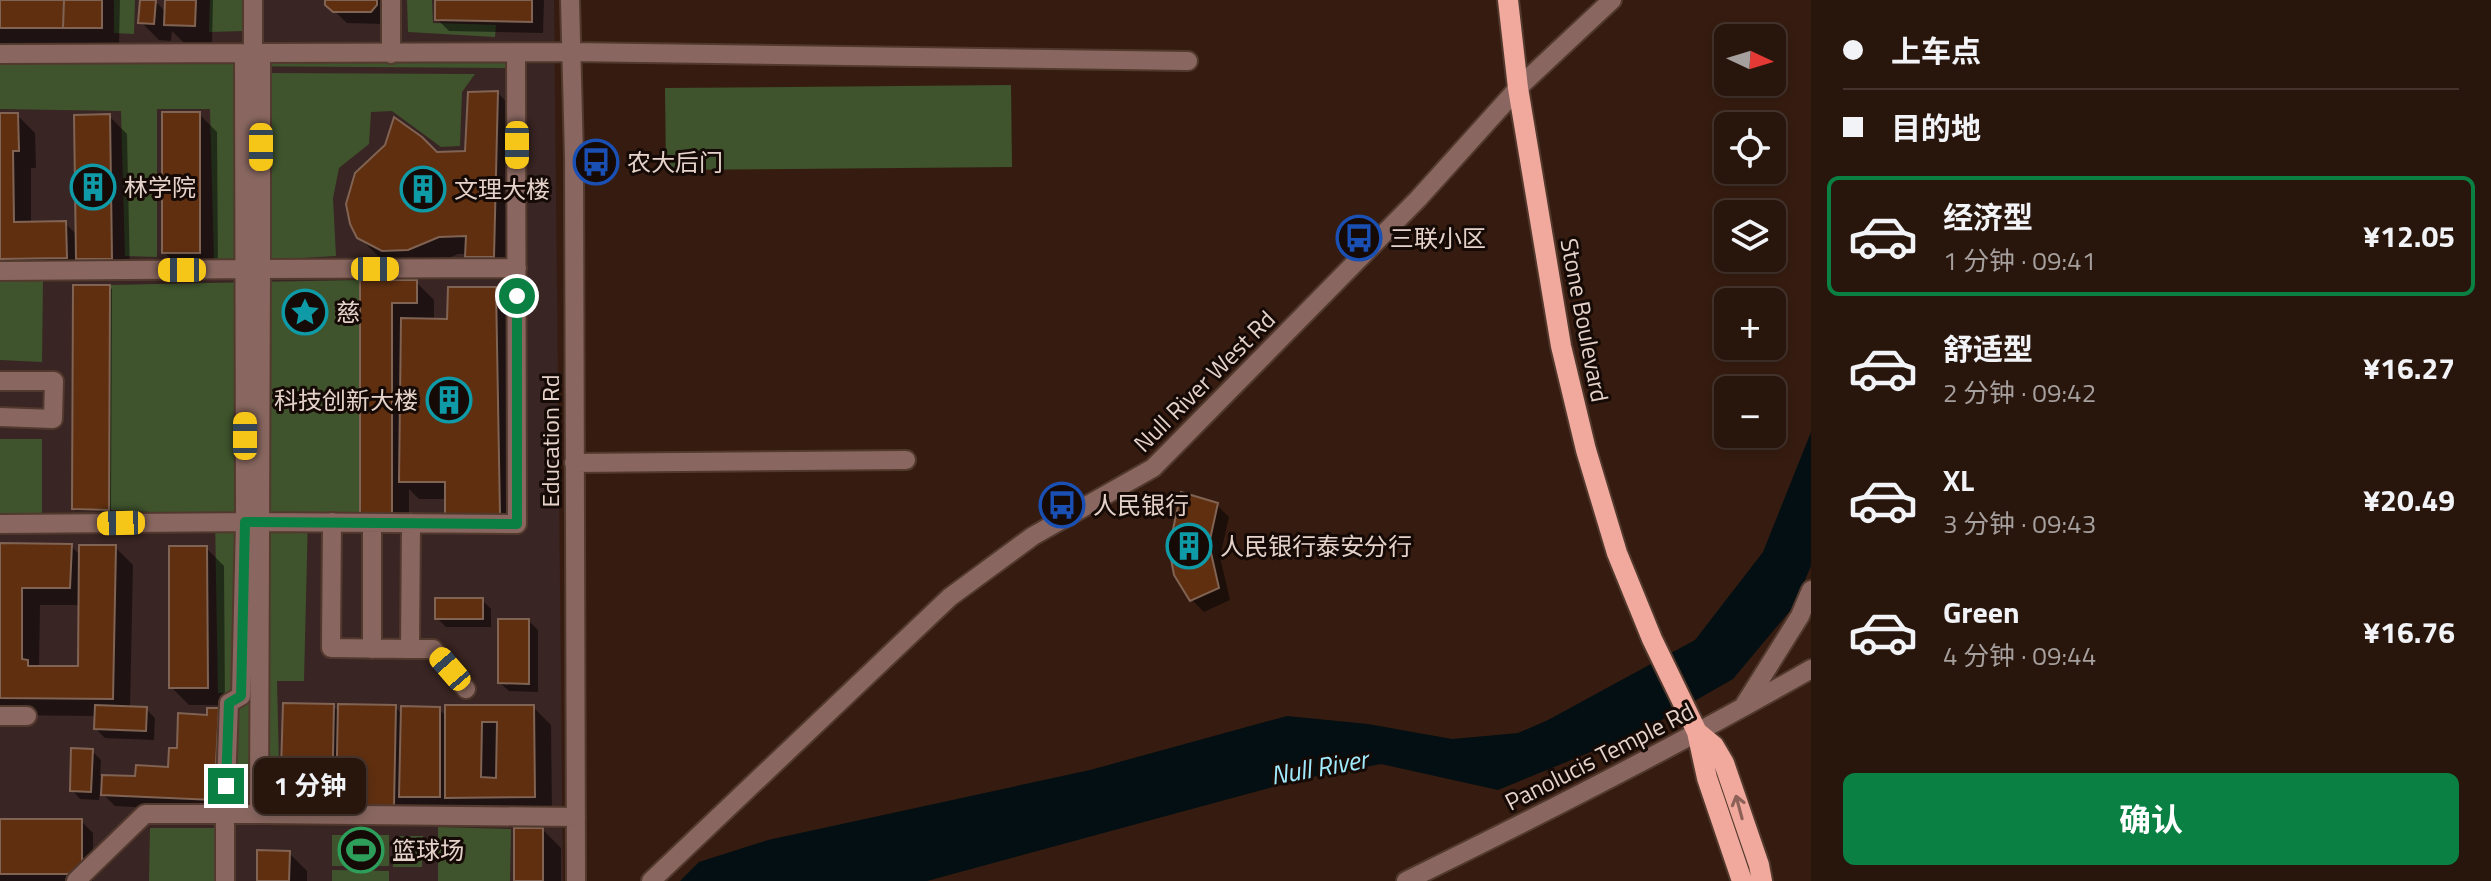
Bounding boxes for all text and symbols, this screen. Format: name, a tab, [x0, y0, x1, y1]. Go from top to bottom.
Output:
north arrow	[1714, 24, 1786, 96]
map controls	[1714, 24, 1786, 448]
text: 上车点	[1891, 28, 1981, 74]
text: 目的地	[1891, 105, 1981, 151]
button: locate	[1714, 112, 1786, 184]
car	[505, 121, 529, 169]
car	[249, 123, 273, 171]
bus stop icon: 农大后门	[572, 138, 620, 186]
place label: 农大后门	[627, 144, 723, 180]
building icon: 林学院	[69, 163, 117, 211]
building icon: 文理大楼	[399, 165, 447, 213]
place label: 林学院	[124, 169, 196, 205]
place label: 文理大楼	[454, 171, 550, 207]
text: 经济型	[1943, 194, 2033, 240]
button: layers	[1714, 200, 1786, 272]
icon: car	[1847, 200, 1919, 272]
text: ¥12.05	[2363, 213, 2455, 259]
bus stop icon: 三联小区	[1335, 214, 1383, 262]
place label: 三联小区	[1390, 220, 1486, 256]
street label: Stone Boulevard	[1552, 235, 1618, 405]
text: 1 分钟 · 09:41	[1943, 241, 2096, 280]
car	[351, 257, 399, 281]
car	[158, 258, 206, 282]
route start	[499, 278, 535, 314]
place icon: 慈	[281, 288, 329, 336]
button: +	[1714, 288, 1786, 360]
place label: 慈	[336, 294, 360, 330]
street label: Null River West Rd	[1125, 302, 1283, 460]
text: 舒适型	[1943, 326, 2033, 372]
icon: car	[1847, 332, 1919, 404]
text: ¥16.27	[2363, 345, 2455, 391]
text: 2 分钟 · 09:42	[1943, 373, 2096, 412]
street label: Education Rd	[532, 375, 568, 507]
building icon: 科技创新大楼	[425, 376, 473, 424]
button: −	[1714, 376, 1786, 448]
place label: 科技创新大楼	[274, 382, 418, 418]
car	[233, 412, 257, 460]
text: XL	[1943, 457, 1974, 503]
icon: car	[1847, 464, 1919, 536]
text: ¥20.49	[2363, 477, 2455, 523]
bus stop icon: 人民银行	[1038, 481, 1086, 529]
place label: 人民银行	[1093, 487, 1189, 523]
text: 3 分钟 · 09:43	[1943, 504, 2096, 543]
car	[97, 511, 145, 535]
building icon: 人民银行泰安分行	[1165, 522, 1213, 570]
place label: 人民银行泰安分行	[1220, 528, 1412, 564]
text: Green	[1943, 589, 2020, 635]
icon: car	[1847, 596, 1919, 668]
text: ¥16.76	[2363, 609, 2455, 655]
text: 4 分钟 · 09:44	[1943, 636, 2096, 675]
car	[425, 643, 475, 695]
street label: Panolucis Temple Rd	[1498, 693, 1700, 819]
water label: Null River	[1267, 739, 1373, 795]
callout: 1 分钟	[254, 758, 366, 814]
text: 1 分钟	[274, 766, 346, 805]
route end	[208, 768, 244, 804]
button: 确认	[1843, 773, 2459, 865]
one-way arrow	[1730, 794, 1745, 820]
sports icon: 篮球场	[337, 826, 385, 874]
place label: 篮球场	[392, 832, 464, 868]

